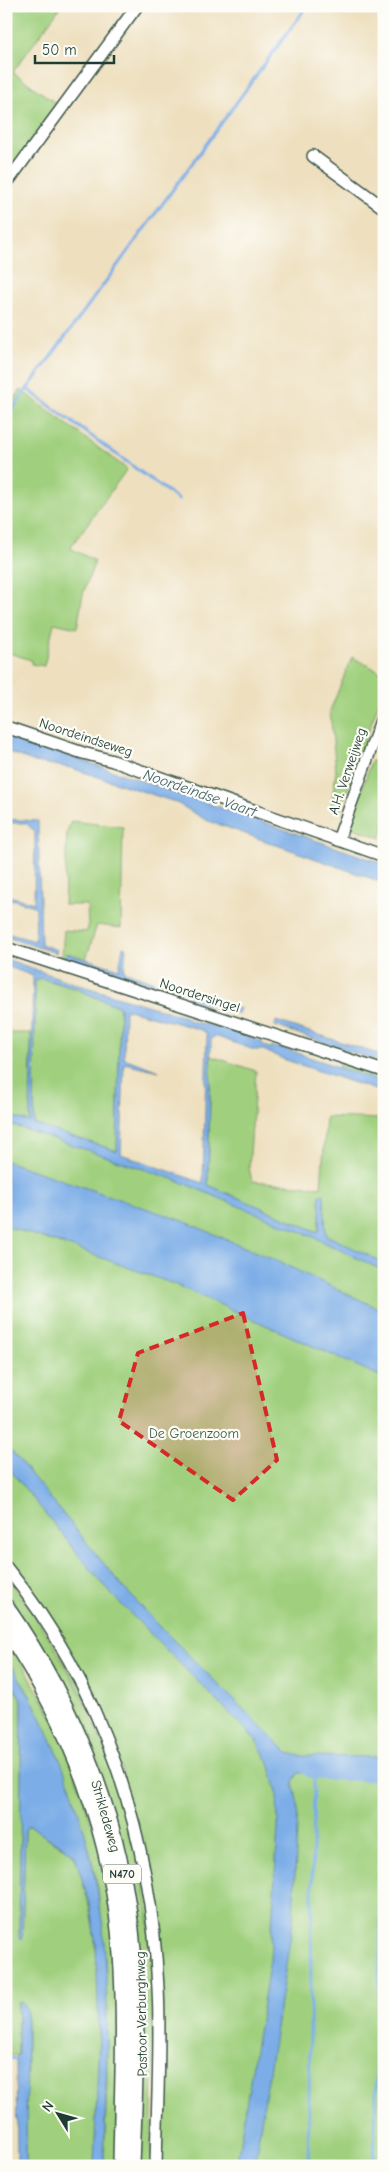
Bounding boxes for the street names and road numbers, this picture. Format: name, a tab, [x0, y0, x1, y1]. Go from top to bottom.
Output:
street label: Noordeindseweg	[37, 714, 135, 761]
street label: A.H. Verweijweg	[325, 726, 370, 817]
street label: Noordersingel	[158, 975, 242, 1016]
street label: Strikledeweg	[87, 1778, 124, 1854]
road number: N470	[103, 1865, 141, 1884]
street label: Pastoor Verburghweg	[132, 1951, 151, 2077]

